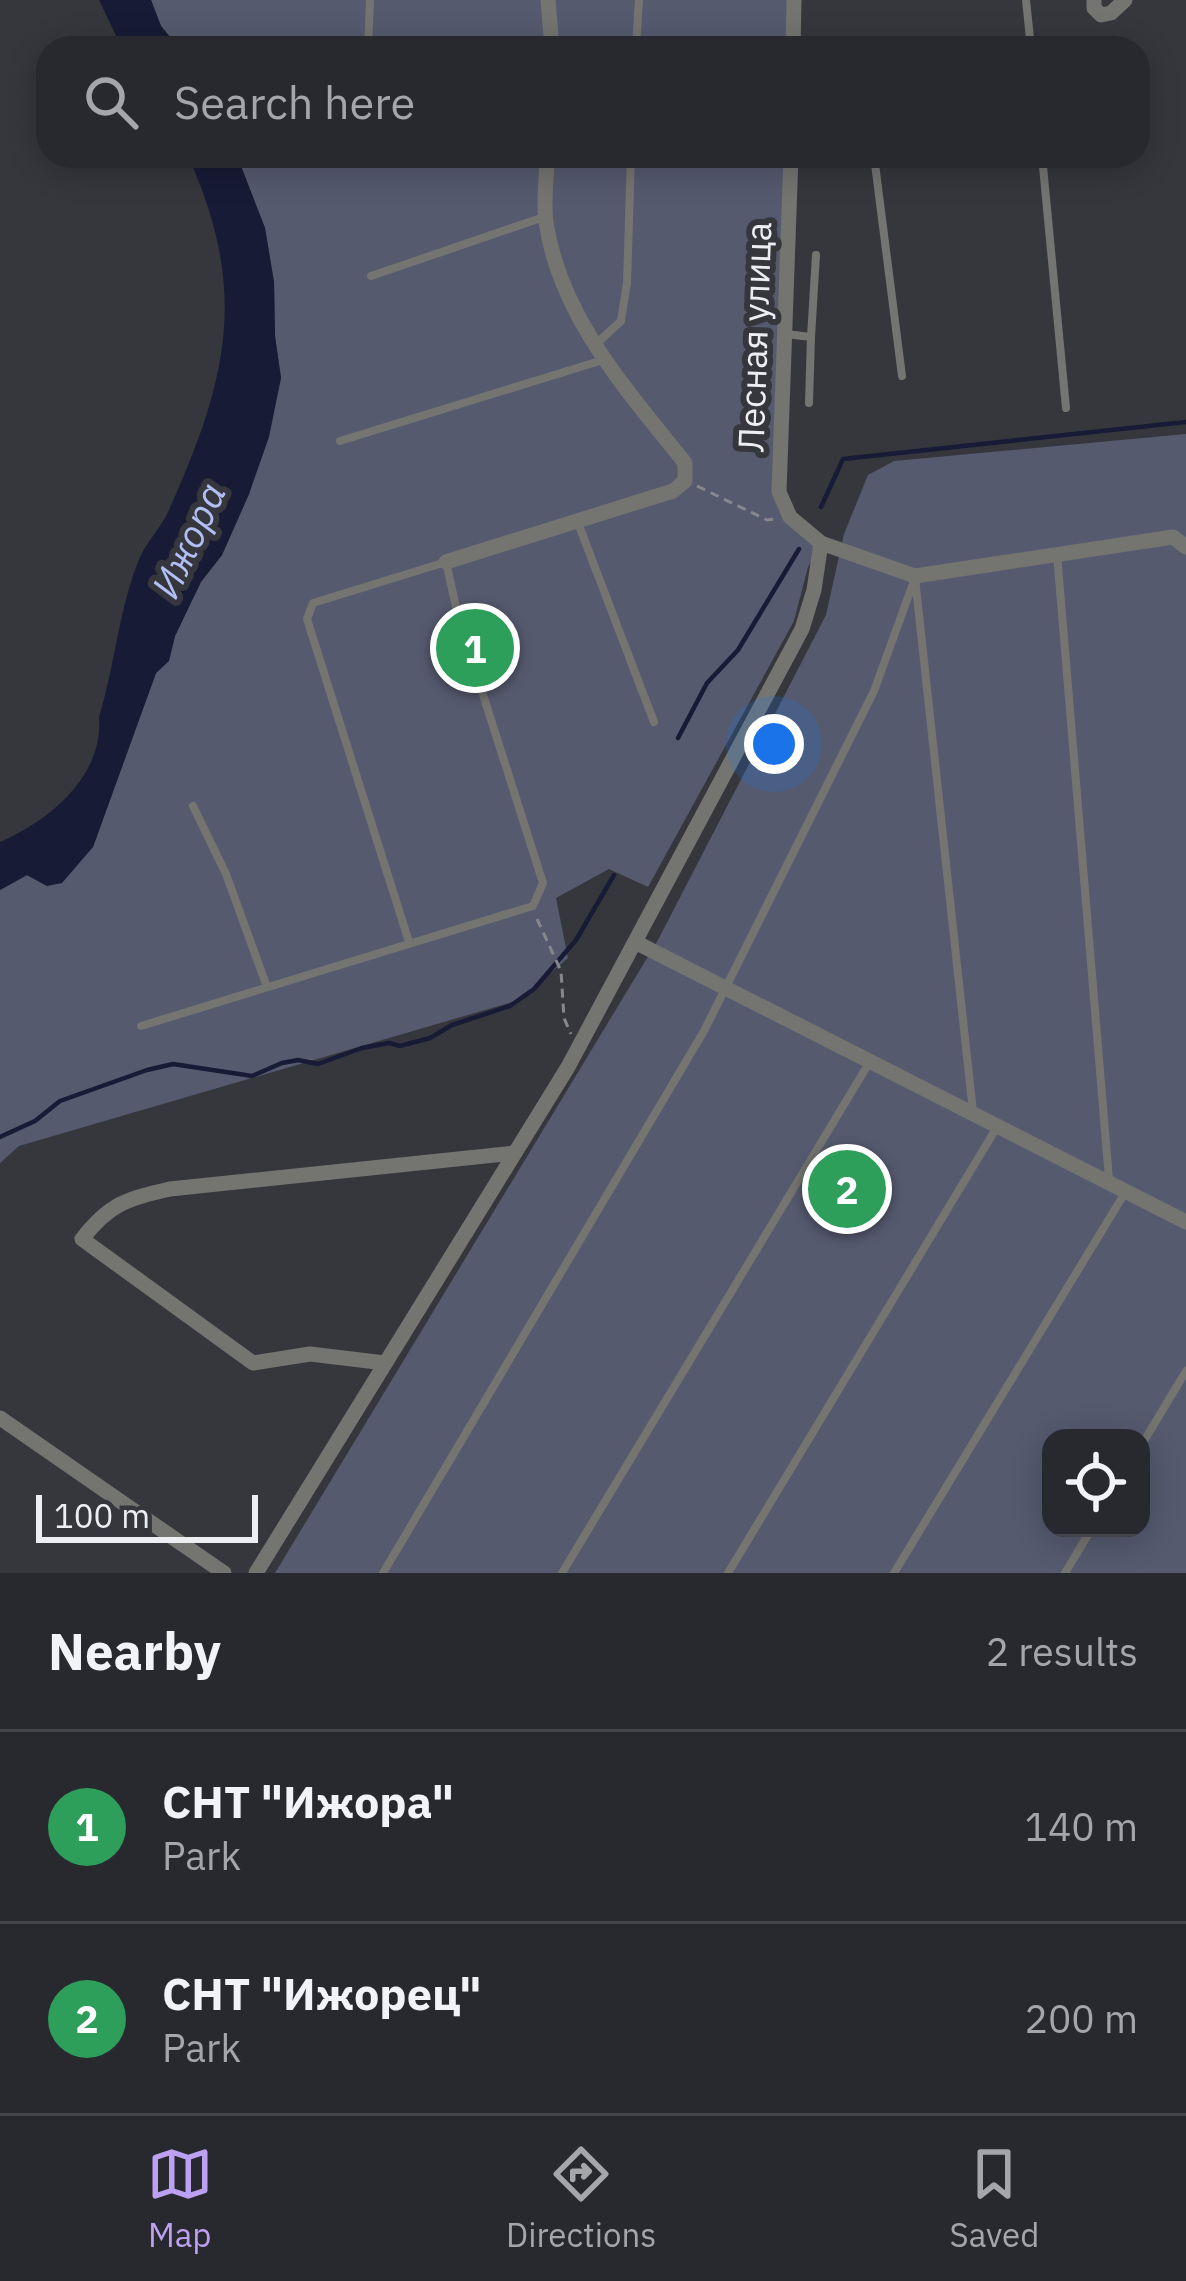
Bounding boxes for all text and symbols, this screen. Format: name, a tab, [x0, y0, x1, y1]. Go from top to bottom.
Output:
search box	[36, 36, 1150, 168]
icon: search	[78, 69, 144, 135]
text: Search here	[174, 73, 415, 131]
street label: Лесная улица	[726, 221, 782, 453]
water label: Ижора	[139, 474, 237, 606]
pin: 1	[436, 603, 514, 693]
your location	[744, 714, 804, 774]
pin: 2	[808, 1144, 886, 1234]
map controls	[1042, 1429, 1150, 1537]
button: locate	[1042, 1429, 1150, 1537]
scale bar	[36, 1489, 258, 1542]
text: 100 m	[54, 1494, 150, 1537]
text: Nearby	[48, 1618, 221, 1684]
text: 2 results	[986, 1626, 1138, 1677]
text: СНТ "Ижора"	[162, 1772, 454, 1830]
text: 1	[75, 1801, 99, 1852]
text: 140 m	[1025, 1801, 1138, 1852]
text: Park	[162, 1830, 241, 1881]
text: СНТ "Ижорец"	[162, 1964, 481, 2022]
text: 2	[75, 1993, 99, 2044]
text: 200 m	[1025, 1993, 1138, 2044]
text: Park	[162, 2022, 241, 2073]
tab: Map	[147, 2141, 213, 2256]
tab: Directions	[506, 2141, 656, 2256]
tab: Saved	[950, 2141, 1039, 2256]

